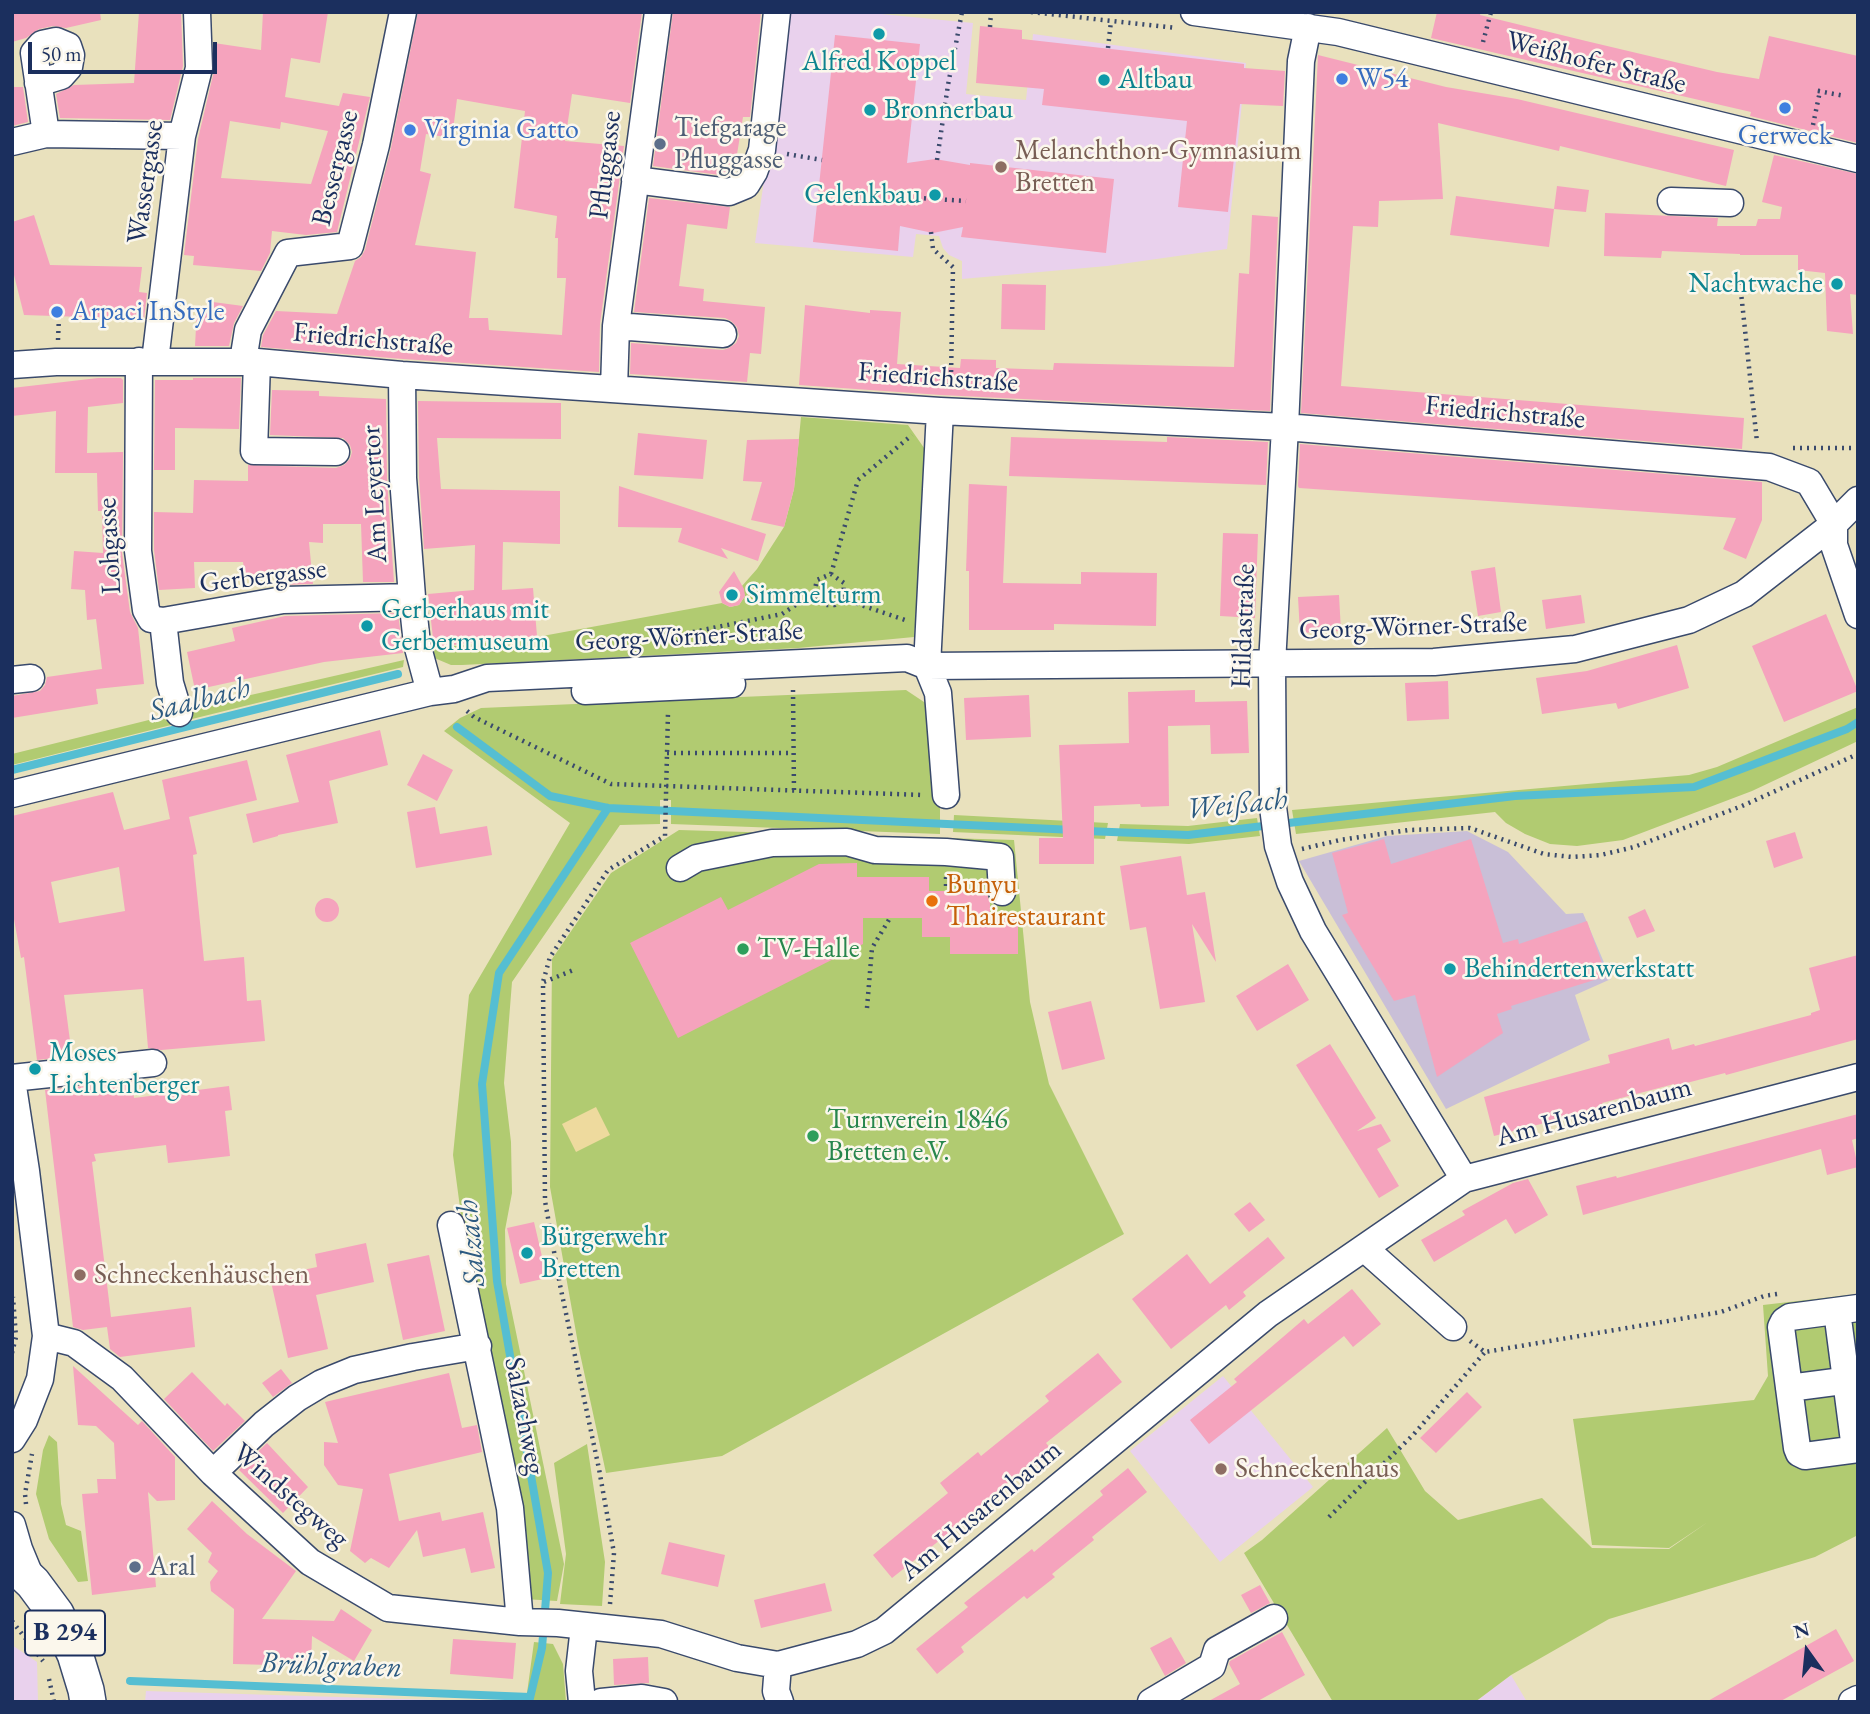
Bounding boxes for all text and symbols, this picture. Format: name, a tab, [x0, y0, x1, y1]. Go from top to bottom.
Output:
street label: Weißhofer Straße	[1502, 24, 1690, 102]
marker: Alfred Koppel	[871, 26, 887, 42]
scale bar	[32, 28, 220, 72]
text: 50 m	[41, 40, 82, 67]
place label: Alfred Koppel	[802, 45, 956, 79]
place label: W54	[1356, 62, 1409, 96]
place label: Altbau	[1118, 63, 1193, 97]
marker: W54	[1334, 71, 1350, 87]
marker: Altbau	[1096, 72, 1112, 88]
place label: Bronnerbau	[884, 93, 1013, 127]
marker: Gerweck	[1777, 100, 1793, 116]
marker: Bronnerbau	[862, 102, 878, 118]
street label: Bessergasse	[305, 107, 367, 229]
street label: Pfluggasse	[583, 109, 629, 221]
place label: Tiefgarage Pfluggasse	[674, 111, 786, 177]
place label: Virginia Gatto	[424, 113, 579, 147]
street label: Wassergasse	[121, 118, 171, 246]
place label: Gerweck	[1738, 119, 1832, 153]
marker: Virginia Gatto	[402, 122, 418, 138]
place label: Melanchthon-Gymnasium Bretten	[1015, 134, 1301, 200]
marker: Tiefgarage Pfluggasse	[652, 136, 668, 152]
marker: Melanchthon-Gymnasium Bretten	[993, 159, 1009, 175]
place label: Gelenkbau	[804, 178, 921, 212]
marker: Gelenkbau	[927, 187, 943, 203]
place label: Nachtwache	[1688, 267, 1823, 301]
marker: Nachtwache	[1829, 276, 1845, 292]
place label: Arpaci InStyle	[71, 295, 225, 329]
marker: Arpaci InStyle	[49, 304, 65, 320]
street label: Friedrichstraße	[291, 316, 455, 364]
street label: Friedrichstraße	[857, 356, 1019, 400]
street label: Friedrichstraße	[1423, 389, 1587, 437]
street label: Am Leyertor	[355, 424, 395, 564]
street label: Lohgasse	[91, 497, 129, 595]
street label: Gerbergasse	[198, 553, 328, 601]
street label: Hildastraße	[1225, 563, 1263, 689]
place label: Simmelturm	[746, 578, 882, 612]
marker: Simmelturm	[724, 587, 740, 603]
place label: Gerberhaus mit Gerbermuseum	[381, 593, 549, 659]
street label: Georg-Wörner-Straße	[1298, 606, 1528, 648]
street label: Georg-Wörner-Straße	[574, 614, 804, 660]
marker: Gerberhaus mit Gerbermuseum	[359, 618, 375, 634]
water label: Saalbach	[146, 670, 254, 730]
water label: Weißach	[1185, 782, 1289, 828]
place label: Bunyu Thairestaurant	[946, 868, 1105, 934]
marker: Bunyu Thairestaurant	[924, 893, 940, 909]
place label: TV-Halle	[757, 932, 860, 966]
marker: TV-Halle	[735, 941, 751, 957]
place label: Behindertenwerkstatt	[1464, 952, 1694, 986]
marker: Behindertenwerkstatt	[1442, 961, 1458, 977]
place label: Moses Lichtenberger	[49, 1036, 200, 1102]
marker: Moses Lichtenberger	[27, 1061, 43, 1077]
street label: Am Husarenbaum	[1493, 1071, 1695, 1155]
place label: Turnverein 1846 Bretten e.V.	[827, 1103, 1008, 1169]
marker: Turnverein 1846 Bretten e.V.	[805, 1128, 821, 1144]
water label: Salzach	[450, 1198, 494, 1288]
place label: Bürgerwehr Bretten	[541, 1220, 667, 1286]
marker: Bürgerwehr Bretten	[519, 1245, 535, 1261]
place label: Schneckenhäuschen	[94, 1258, 309, 1292]
marker: Schneckenhäuschen	[72, 1267, 88, 1283]
street label: Salzachweg	[496, 1354, 552, 1478]
street label: Am Husarenbaum	[893, 1434, 1069, 1588]
street label: Windstegweg	[225, 1436, 355, 1556]
place label: Schneckenhaus	[1235, 1452, 1399, 1486]
marker: Schneckenhaus	[1213, 1461, 1229, 1477]
place label: Aral	[149, 1550, 196, 1584]
marker: Aral	[127, 1559, 143, 1575]
road number: B 294	[25, 1610, 105, 1656]
north arrow	[1772, 1616, 1842, 1686]
text: N	[1791, 1616, 1812, 1644]
water label: Brühlgraben	[259, 1646, 403, 1686]

